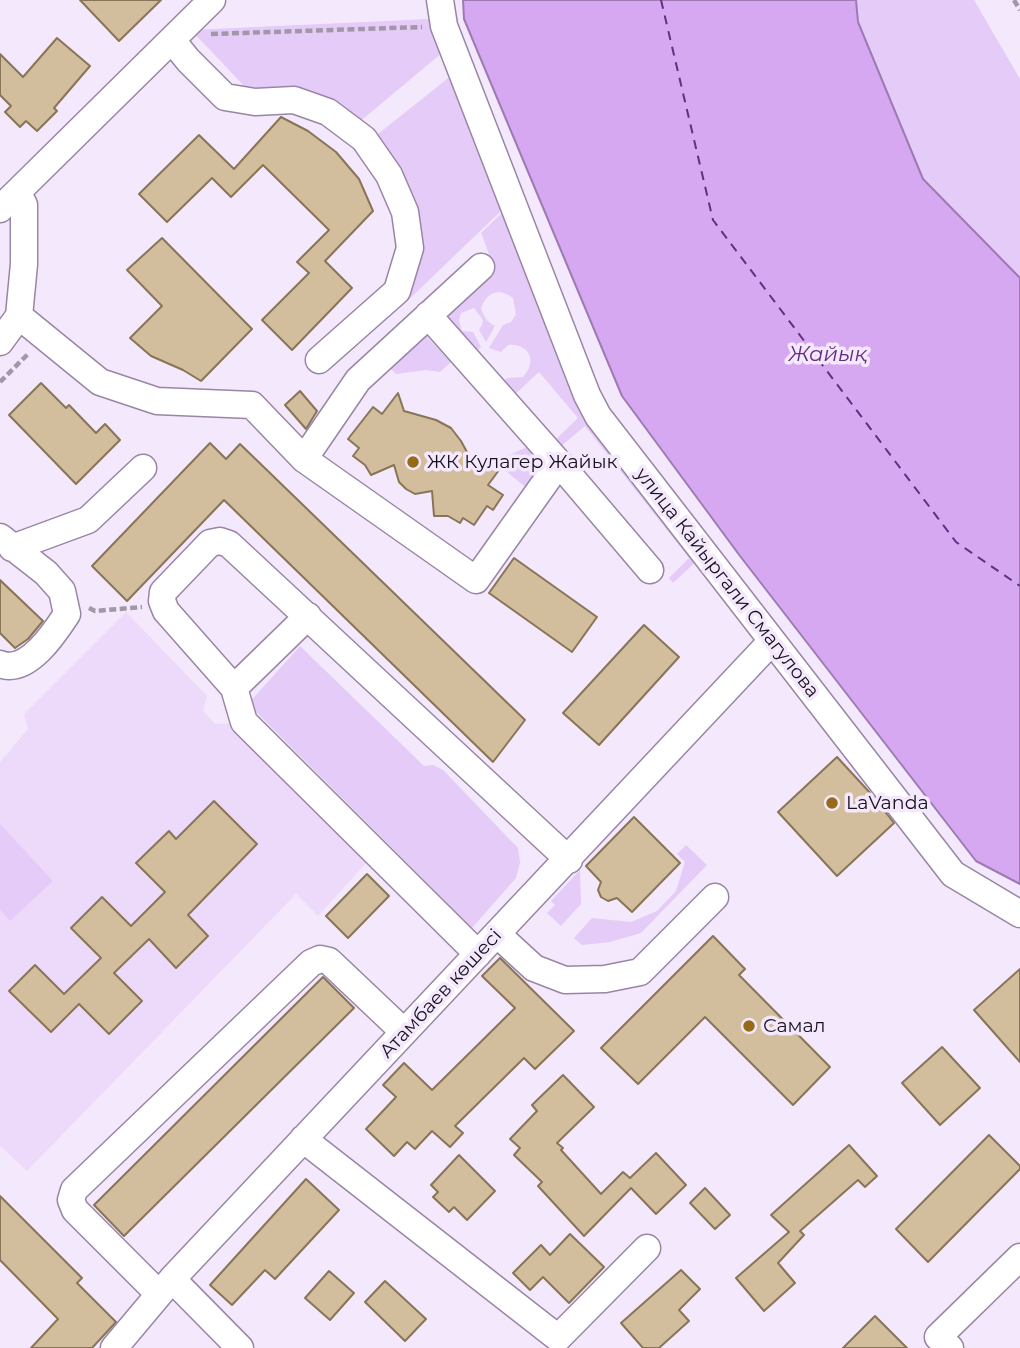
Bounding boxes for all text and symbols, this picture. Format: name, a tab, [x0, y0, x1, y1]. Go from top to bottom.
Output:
water label: Жайық	[788, 342, 868, 368]
place label: ЖК Кулагер Жайык	[427, 451, 618, 473]
marker: ЖК Кулагер Жайык	[405, 454, 421, 470]
street label: улица Кайыргали Смагулова	[630, 464, 824, 702]
place label: LaVanda	[846, 792, 929, 814]
marker: LaVanda	[824, 795, 840, 811]
street label: Атамбаев көшесі	[375, 925, 507, 1063]
place label: Самал	[763, 1015, 826, 1037]
marker: Самал	[741, 1018, 757, 1034]

